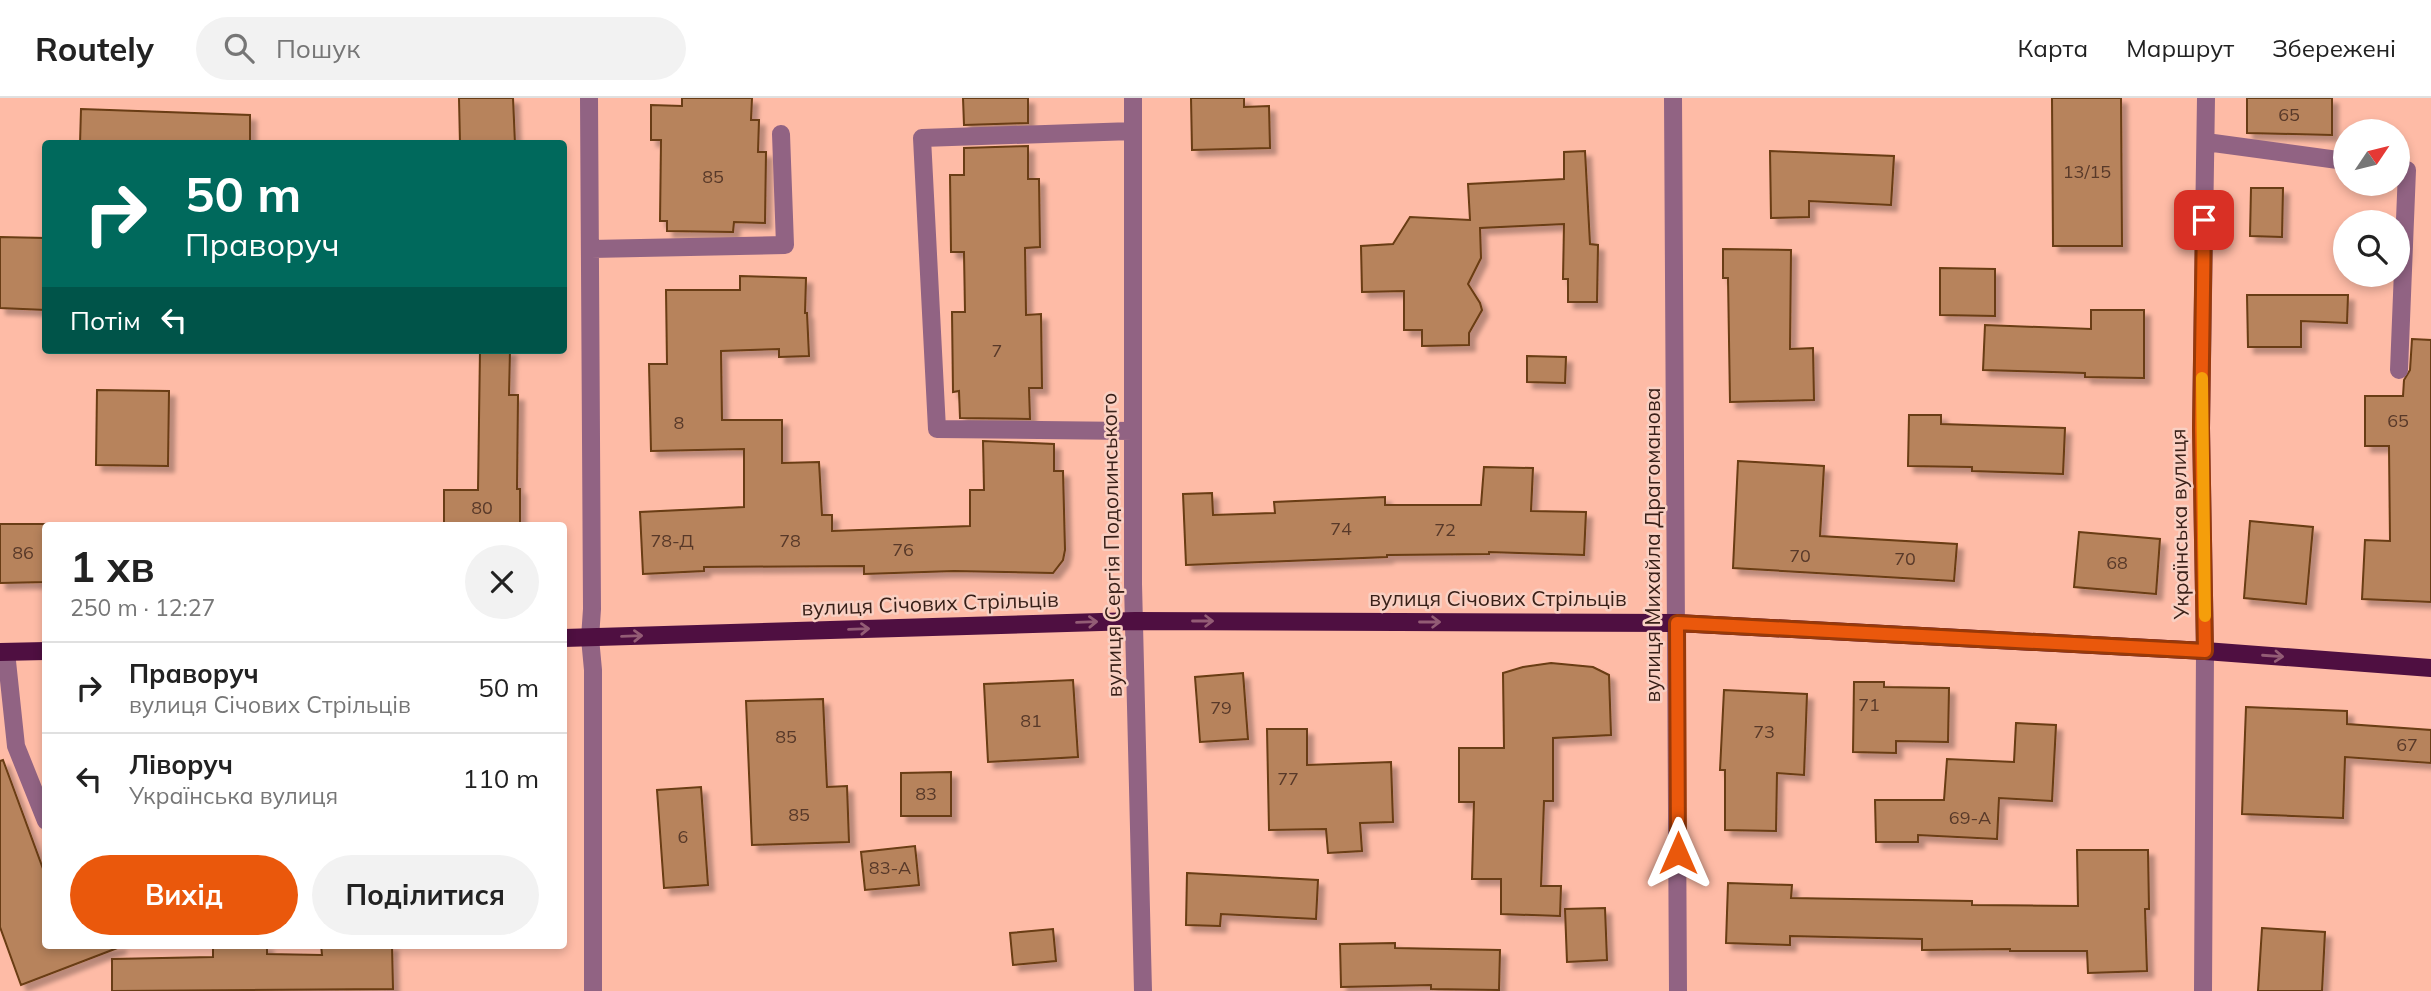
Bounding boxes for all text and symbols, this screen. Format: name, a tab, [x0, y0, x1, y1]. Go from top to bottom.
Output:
search box	[196, 17, 686, 80]
text: Routely	[35, 28, 154, 69]
icon: search	[220, 29, 258, 67]
text: Пошук	[276, 32, 360, 65]
text: Карта	[2018, 33, 2088, 63]
text: Маршрут	[2126, 33, 2234, 63]
text: Збережені	[2272, 33, 2396, 63]
house number: 65	[2278, 103, 2300, 126]
north arrow	[2333, 119, 2410, 196]
map controls	[2333, 119, 2410, 287]
house number: 13/15	[2063, 160, 2111, 183]
text: 50 m	[185, 163, 301, 224]
house number: 85	[702, 165, 724, 188]
icon: right	[70, 168, 161, 259]
pin	[2174, 190, 2234, 250]
icon: arrive	[2185, 201, 2223, 239]
button: search	[2333, 210, 2410, 287]
text: Праворуч	[185, 224, 340, 264]
icon: left	[155, 301, 193, 339]
text: Потім	[70, 304, 141, 337]
house number: 7	[992, 339, 1002, 362]
street label: вулиця Михайла Драгоманова	[1639, 387, 1665, 703]
street label: вулиця Сергія Подолинського	[1095, 392, 1127, 698]
house number: 65	[2387, 409, 2409, 432]
house number: 8	[674, 411, 684, 434]
street label: Українська вулиця	[2164, 428, 2194, 621]
house number: 80	[471, 496, 493, 519]
house number: 74	[1330, 517, 1352, 540]
house number: 72	[1434, 518, 1456, 541]
house number: 78-Д	[650, 529, 694, 552]
house number: 78	[779, 529, 801, 552]
house number: 76	[892, 538, 914, 561]
text: 1 хв	[70, 540, 155, 593]
house number: 86	[12, 541, 34, 564]
house number: 70	[1789, 544, 1811, 567]
button: close	[465, 545, 539, 619]
house number: 70	[1894, 547, 1916, 570]
house number: 68	[2106, 551, 2128, 574]
street label: вулиця Січових Стрільців	[1369, 585, 1627, 611]
street label: вулиця Січових Стрільців	[801, 586, 1059, 620]
text: 250 m · 12:27	[70, 593, 215, 622]
one-way arrow	[1191, 614, 1214, 628]
one-way arrow	[1419, 615, 1442, 629]
one-way arrow	[1075, 616, 1098, 629]
one-way arrow	[847, 623, 870, 636]
one-way arrow	[620, 630, 643, 643]
one-way arrow	[2262, 650, 2284, 663]
text: Праворуч	[129, 657, 259, 690]
icon: right	[70, 669, 108, 707]
text: 50 m	[478, 671, 539, 704]
text: вулиця Січових Стрільців	[129, 690, 411, 719]
house number: 71	[1858, 693, 1880, 716]
house number: 79	[1210, 696, 1232, 719]
house number: 81	[1020, 709, 1042, 732]
house number: 73	[1753, 720, 1775, 743]
house number: 85	[775, 725, 797, 748]
house number: 67	[2396, 733, 2418, 756]
text: Ліворуч	[129, 748, 233, 781]
icon: left	[70, 760, 108, 798]
text: 110 m	[463, 762, 539, 795]
house number: 77	[1277, 767, 1299, 790]
text: Українська вулиця	[129, 781, 338, 810]
house number: 83	[915, 782, 937, 805]
house number: 85	[788, 803, 810, 826]
house number: 69-А	[1949, 806, 1991, 829]
position arrow	[1641, 816, 1715, 890]
house number: 6	[678, 825, 688, 848]
button: Вихід	[70, 855, 298, 935]
button: Поділитися	[312, 855, 539, 935]
house number: 83-А	[869, 856, 911, 879]

